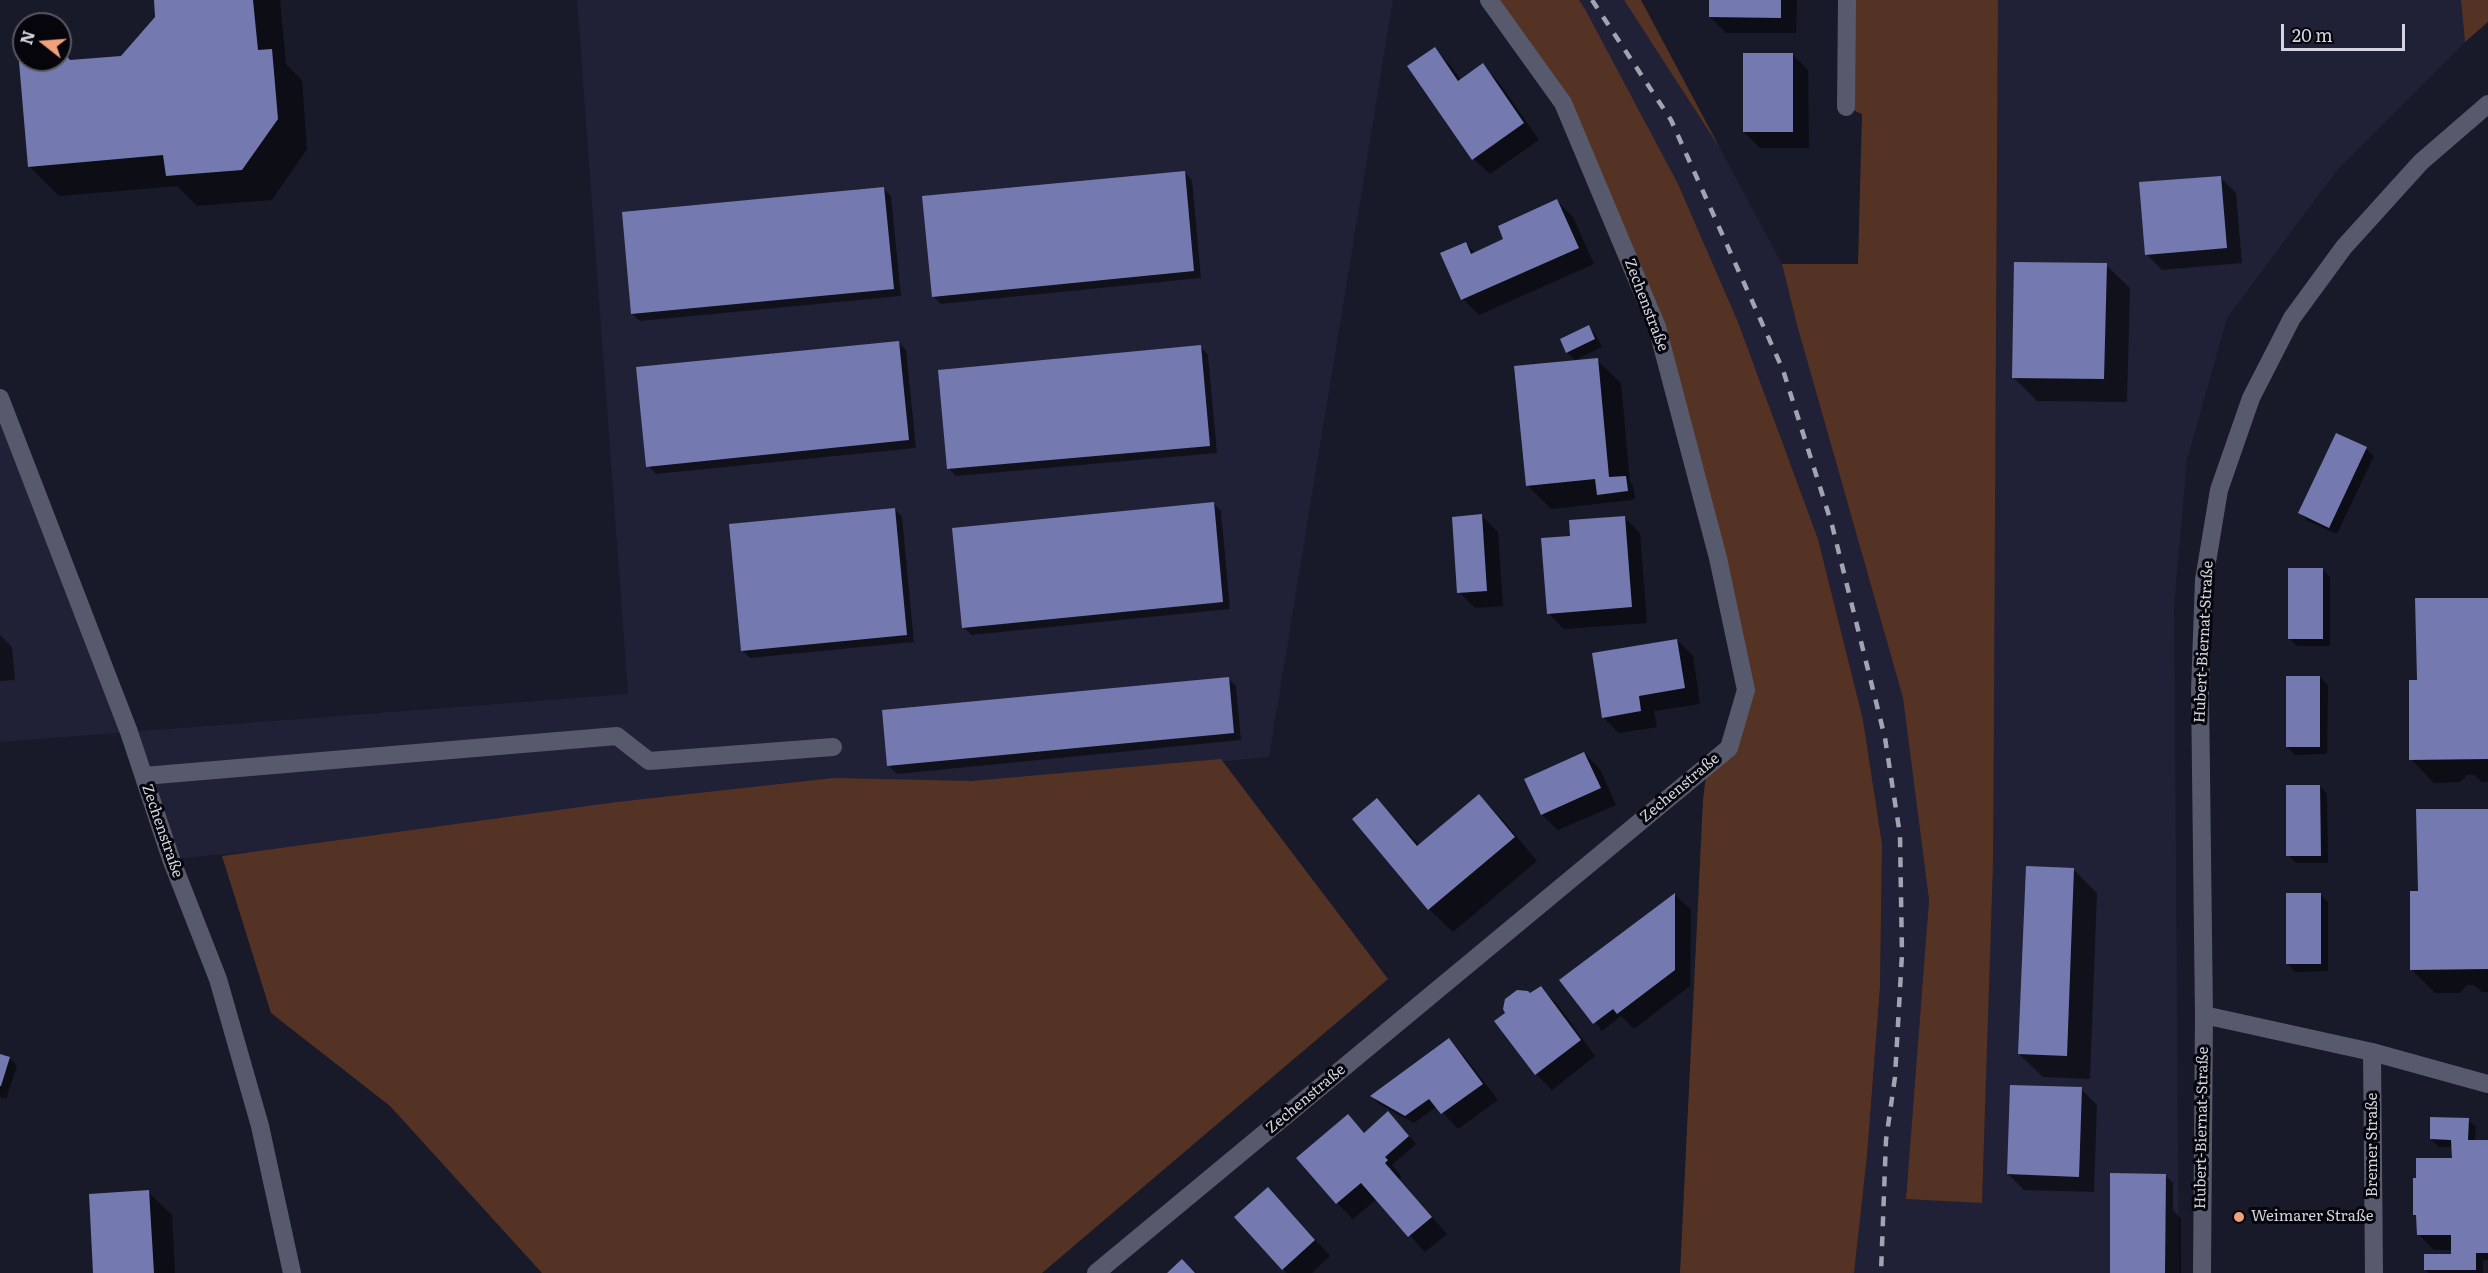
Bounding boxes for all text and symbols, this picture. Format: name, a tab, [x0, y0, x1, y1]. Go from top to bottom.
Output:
north arrow	[12, 12, 72, 72]
scale bar	[2284, 12, 2408, 50]
text: 20 m	[2292, 21, 2333, 48]
text: N	[13, 27, 40, 47]
street label: Zechenstraße	[1620, 256, 1672, 354]
street label: Hubert-Biernat-Straße	[2191, 560, 2217, 724]
street label: Zechenstraße	[1637, 750, 1723, 826]
street label: Zechenstraße	[138, 782, 186, 880]
street label: Hubert-Biernat-Straße	[2192, 1047, 2212, 1209]
street label: Zechenstraße	[1263, 1061, 1349, 1137]
street label: Bremer Straße	[2364, 1093, 2382, 1197]
place label: Weimarer Straße	[2251, 1208, 2374, 1226]
marker: Weimarer Straße	[2232, 1210, 2246, 1224]

